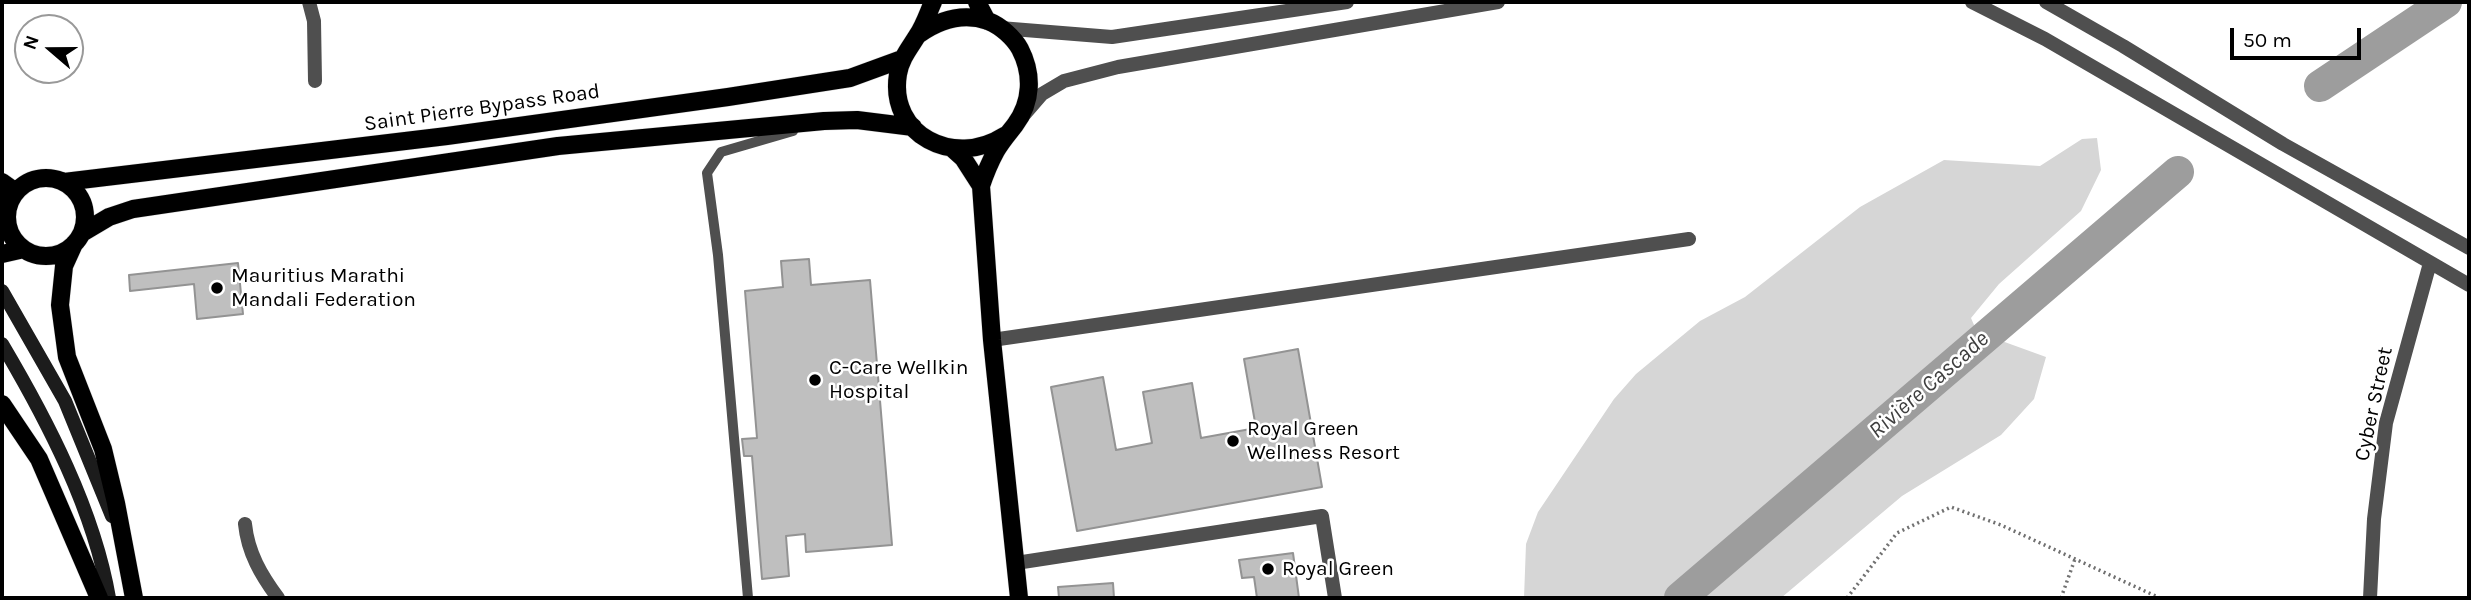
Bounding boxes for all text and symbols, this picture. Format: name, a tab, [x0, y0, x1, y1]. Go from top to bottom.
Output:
north arrow	[14, 14, 84, 84]
scale bar	[2233, 14, 2364, 58]
text: 50 m	[2243, 28, 2292, 52]
text: N	[18, 32, 44, 53]
street label: Saint Pierre Bypass Road	[363, 79, 601, 137]
place label: Mauritius Marathi Mandali Federation	[231, 263, 416, 313]
marker: Mauritius Marathi Mandali Federation	[209, 280, 225, 296]
water label: Rivière Cascade	[1863, 325, 1995, 445]
street label: Cyber Street	[2350, 345, 2398, 463]
place label: C-Care Wellkin Hospital	[829, 355, 968, 405]
marker: C-Care Wellkin Hospital	[807, 372, 823, 388]
place label: Royal Green Wellness Resort	[1247, 416, 1400, 466]
marker: Royal Green Wellness Resort	[1225, 433, 1241, 449]
place label: Royal Green	[1282, 556, 1394, 582]
marker: Royal Green	[1260, 561, 1276, 577]

